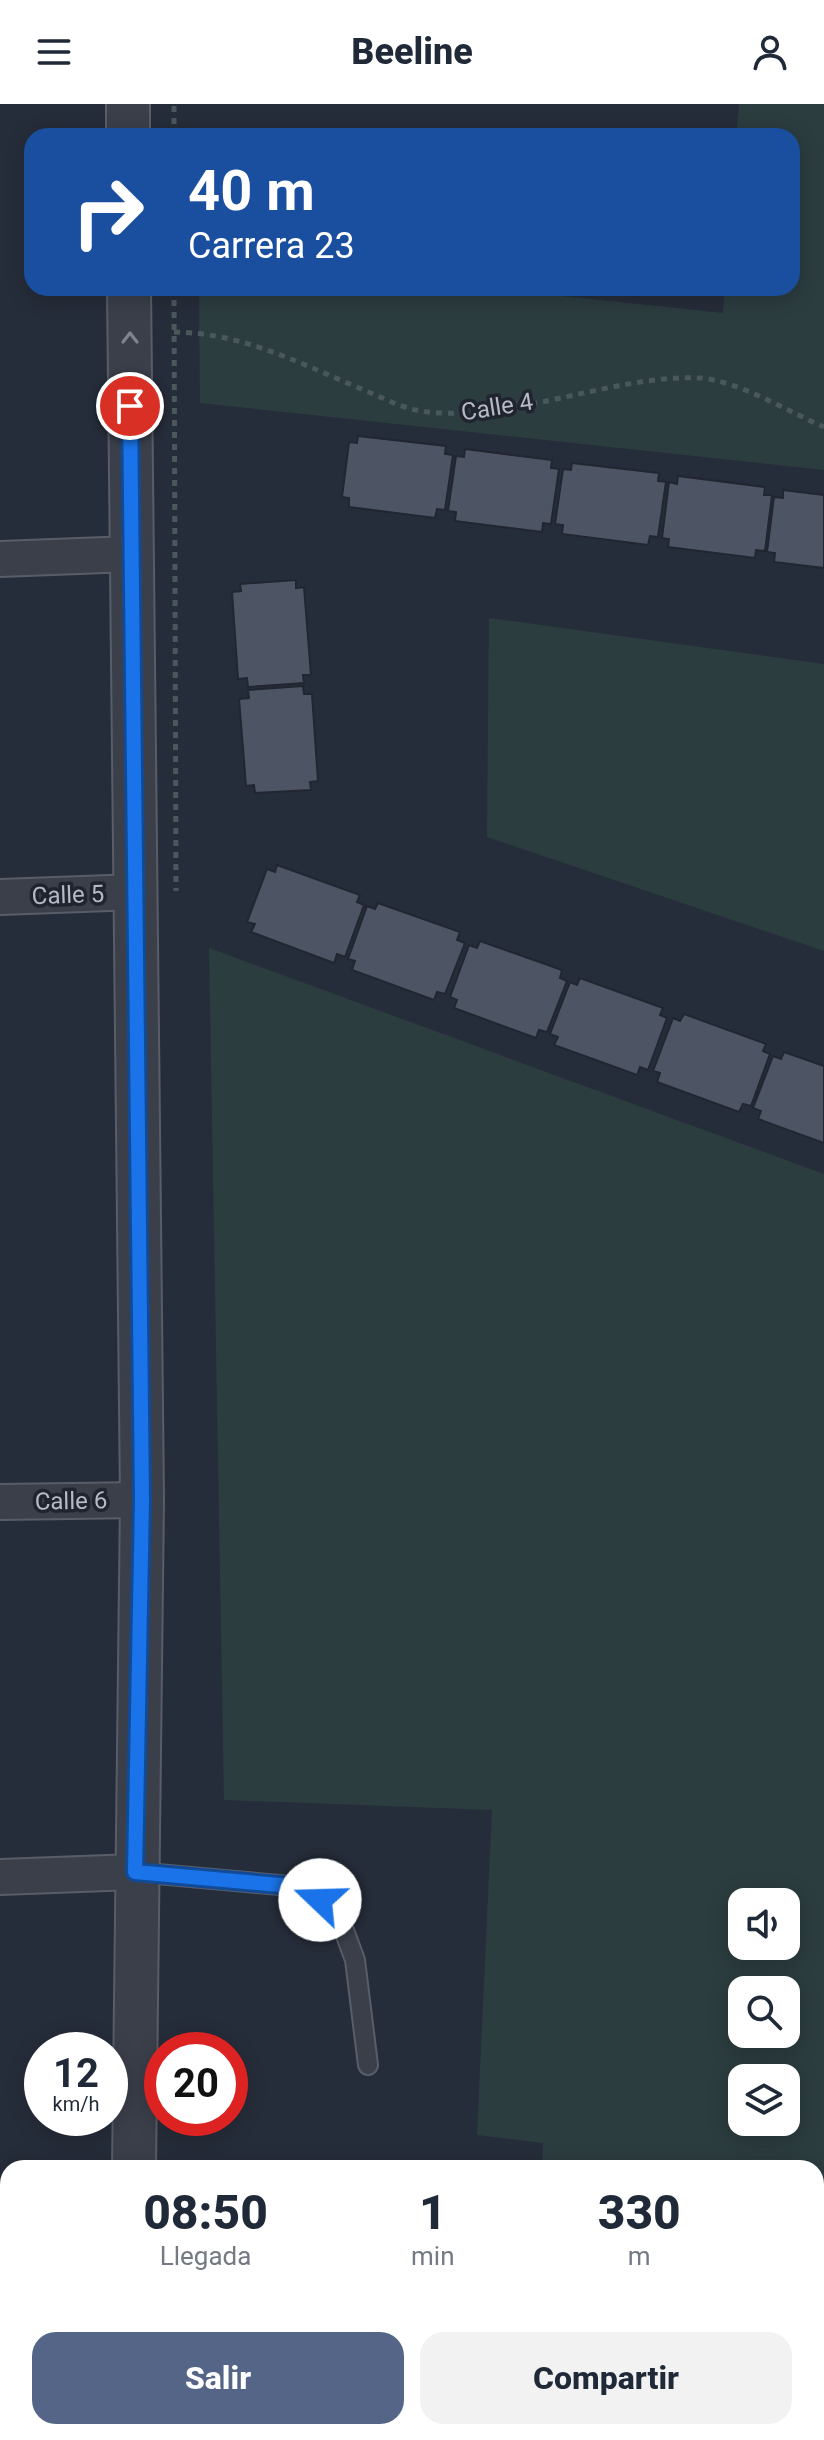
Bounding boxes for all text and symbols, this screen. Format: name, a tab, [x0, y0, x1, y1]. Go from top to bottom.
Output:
icon: menu	[32, 30, 76, 74]
icon: person	[748, 30, 792, 74]
text: Beeline	[351, 31, 473, 73]
text: 40 m	[188, 158, 315, 224]
icon: right	[56, 160, 160, 264]
text: Carrera 23	[188, 225, 355, 267]
one-way arrow	[121, 331, 138, 344]
pin	[96, 372, 164, 440]
icon: arrive	[108, 384, 152, 428]
street label: Calle 4	[459, 388, 535, 426]
street label: Calle 5	[31, 880, 105, 910]
street label: Calle 6	[35, 1486, 107, 1516]
position arrow	[278, 1858, 362, 1942]
map controls	[728, 1888, 800, 2136]
button: sound	[728, 1888, 800, 1960]
button: search	[728, 1976, 800, 2048]
speed limit sign: 20	[144, 2032, 248, 2136]
text: 12	[53, 2050, 99, 2097]
button: layers	[728, 2064, 800, 2136]
text: km/h	[53, 2092, 99, 2116]
text: 08:50	[143, 2184, 268, 2241]
text: 1	[419, 2184, 447, 2241]
text: 330	[598, 2184, 681, 2241]
text: Llegada	[160, 2241, 251, 2271]
text: min	[411, 2241, 455, 2271]
text: m	[628, 2241, 651, 2271]
button: Salir	[32, 2332, 404, 2424]
button: Compartir	[420, 2332, 792, 2424]

